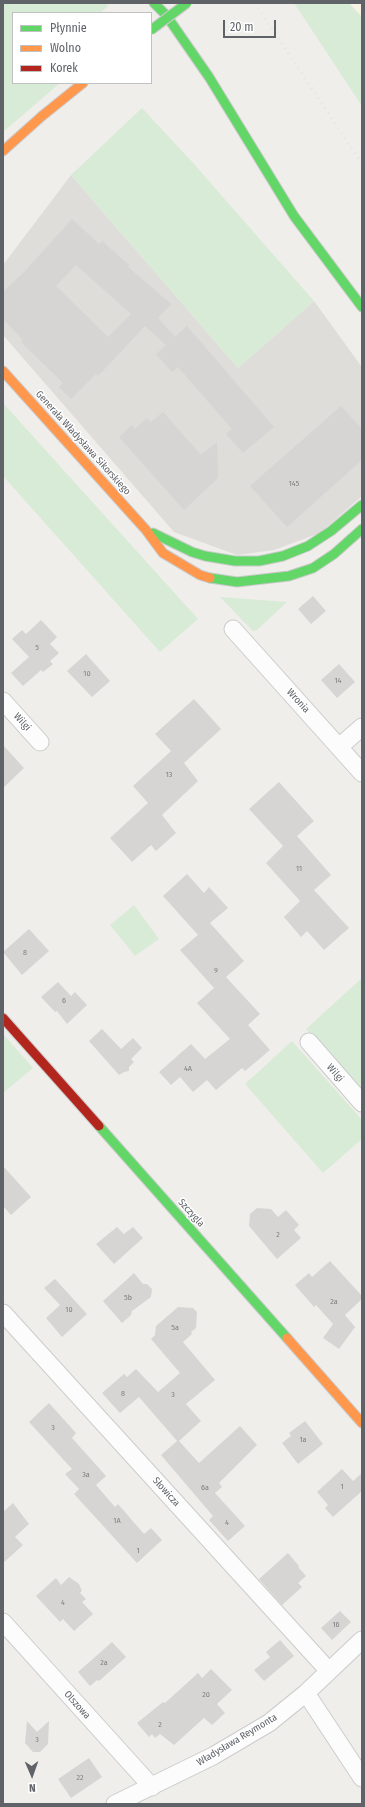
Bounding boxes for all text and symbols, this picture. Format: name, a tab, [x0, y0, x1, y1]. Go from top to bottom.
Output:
legend	[12, 12, 152, 84]
scale bar	[225, 12, 278, 38]
text: 20 m	[230, 20, 254, 34]
text: Płynnie	[50, 21, 87, 35]
text: Wolno	[50, 41, 81, 55]
text: Korek	[50, 61, 78, 75]
street label: Generała Władysława Sikorskiego	[33, 388, 133, 498]
house number: 145	[289, 479, 299, 489]
house number: 5	[35, 643, 39, 653]
house number: 10	[83, 669, 91, 679]
house number: 14	[335, 676, 341, 686]
street label: Wronia	[284, 686, 312, 716]
street label: Wilgi	[11, 711, 33, 733]
house number: 13	[166, 770, 172, 780]
house number: 11	[296, 864, 302, 874]
house number: 8	[23, 948, 27, 958]
house number: 9	[214, 966, 218, 976]
house number: 6	[62, 996, 66, 1006]
street label: Wilgi	[324, 1062, 346, 1084]
house number: 4A	[184, 1064, 192, 1074]
street label: Szczygla	[175, 1197, 207, 1229]
house number: 2	[276, 1230, 280, 1240]
house number: 5b	[124, 1293, 132, 1303]
house number: 2a	[330, 1297, 338, 1307]
house number: 10	[65, 1305, 73, 1315]
house number: 5a	[171, 1323, 179, 1333]
house number: 8	[121, 1389, 125, 1399]
house number: 3	[171, 1390, 175, 1400]
house number: 3	[51, 1423, 55, 1433]
house number: 1a	[299, 1435, 307, 1445]
house number: 3a	[82, 1470, 90, 1480]
street label: Słowicza	[150, 1475, 182, 1509]
house number: 1	[340, 1482, 344, 1492]
house number: 6a	[201, 1483, 209, 1493]
house number: 1A	[113, 1516, 121, 1526]
house number: 4	[225, 1518, 229, 1528]
house number: 1	[136, 1546, 140, 1556]
house number: 4	[61, 1598, 65, 1608]
house number: 16	[332, 1620, 340, 1630]
house number: 2a	[100, 1658, 108, 1668]
street label: Olszowa	[61, 1688, 93, 1722]
house number: 20	[202, 1690, 210, 1700]
street label: Władysława Reymonta	[195, 1711, 279, 1769]
house number: 2	[158, 1720, 162, 1730]
house number: 3	[35, 1735, 39, 1745]
north arrow	[12, 1755, 52, 1795]
house number: 22	[76, 1773, 84, 1783]
text: N	[29, 1781, 36, 1794]

